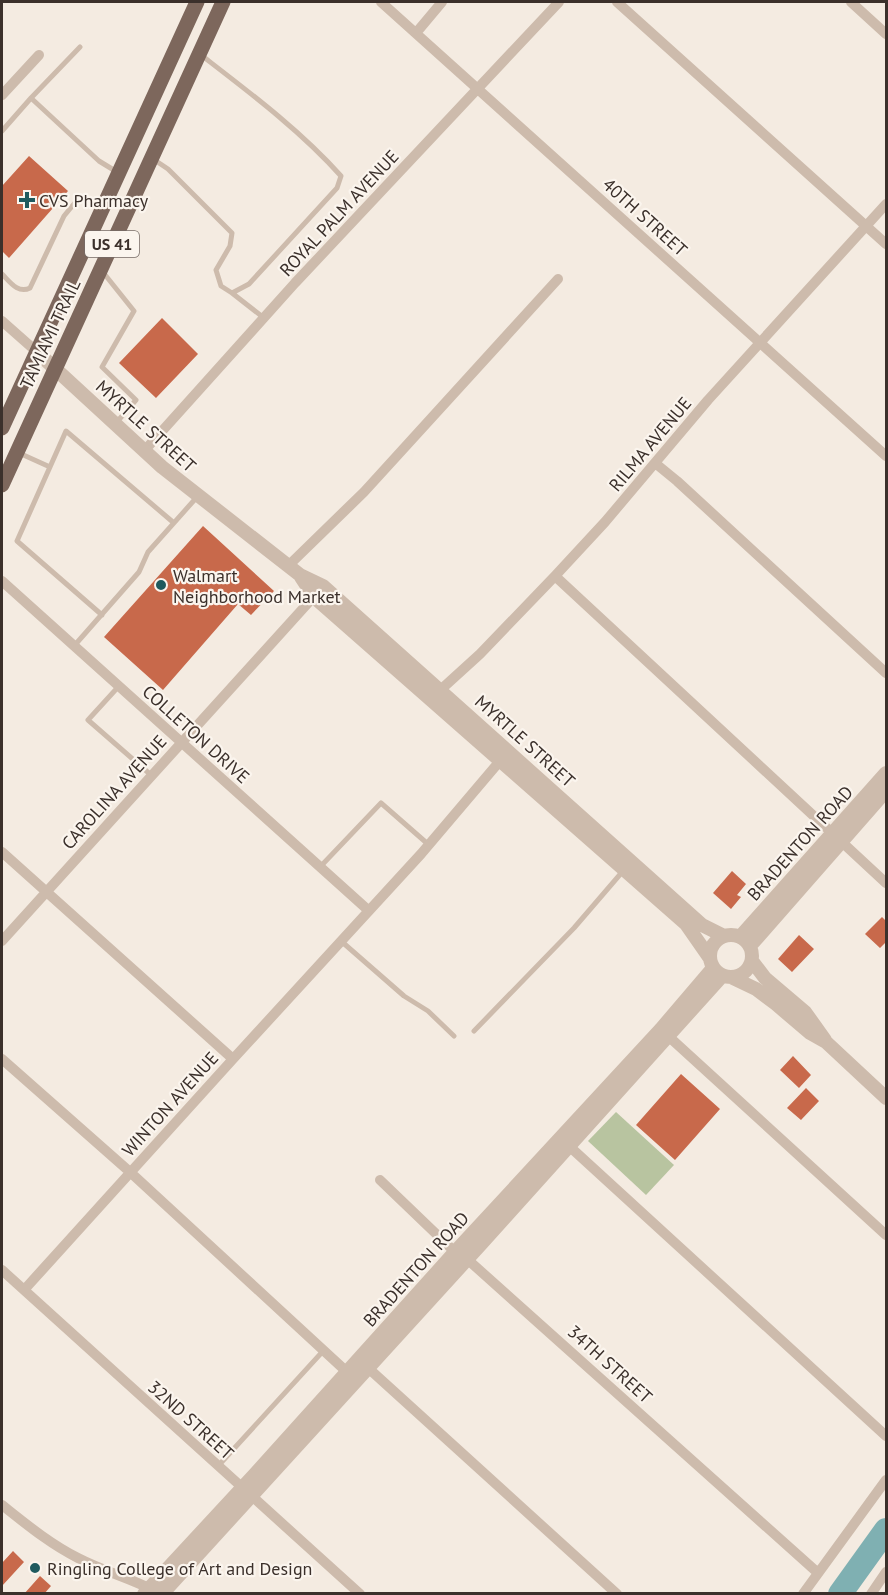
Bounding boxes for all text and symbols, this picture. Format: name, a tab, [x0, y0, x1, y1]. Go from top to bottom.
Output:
street label: ROYAL PALM AVENUE	[274, 145, 404, 281]
street label: 40TH STREET	[598, 173, 692, 261]
place label: CVS Pharmacy	[39, 189, 149, 212]
marker: CVS Pharmacy	[20, 193, 34, 207]
road number: US 41	[85, 231, 139, 257]
street label: TAMIAMI TRAIL	[15, 276, 85, 392]
street label: MYRTLE STREET	[91, 375, 201, 477]
street label: RILMA AVENUE	[604, 392, 696, 496]
place label: Walmart Neighborhood Market	[173, 564, 341, 608]
marker: Walmart Neighborhood Market	[154, 578, 168, 592]
street label: COLLETON DRIVE	[138, 680, 254, 788]
street label: MYRTLE STREET	[470, 690, 580, 792]
street label: CAROLINA AVENUE	[57, 730, 171, 854]
street label: BRADENTON ROAD	[742, 781, 858, 905]
street label: WINTON AVENUE	[117, 1047, 223, 1161]
street label: BRADENTON ROAD	[358, 1207, 474, 1331]
street label: 34TH STREET	[563, 1320, 657, 1408]
street label: 32ND STREET	[143, 1375, 239, 1465]
place label: Ringling College of Art and Design	[47, 1557, 312, 1580]
marker: Ringling College of Art and Design	[28, 1561, 42, 1575]

